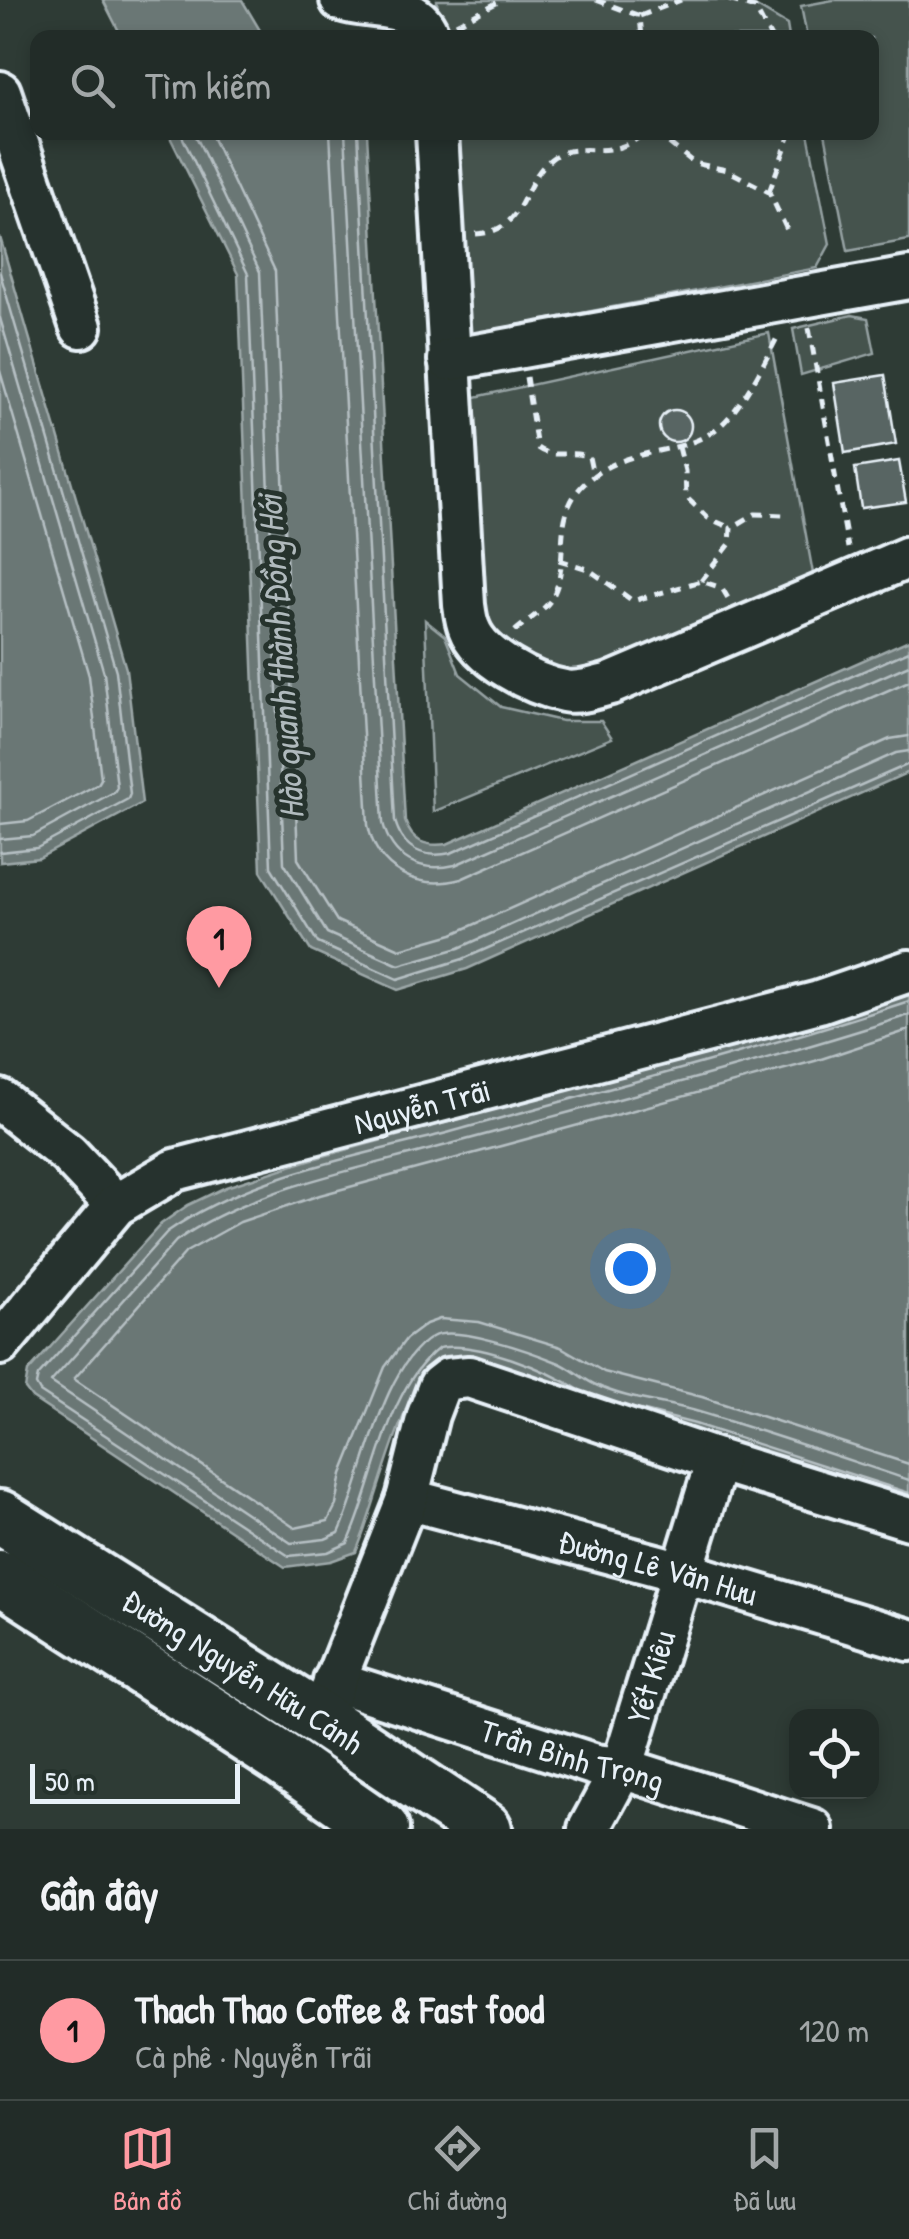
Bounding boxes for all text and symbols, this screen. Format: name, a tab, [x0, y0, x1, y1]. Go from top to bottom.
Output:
search box	[30, 30, 879, 140]
icon: search	[65, 58, 120, 113]
text: Tìm kiếm	[145, 59, 271, 111]
water label: Hào quanh thành Đồng Hới	[245, 490, 315, 821]
pin: 1	[186, 906, 252, 988]
street label: Nguyễn Trãi	[349, 1067, 495, 1144]
your location	[605, 1243, 656, 1294]
street label: Đường Lê Văn Hưu	[554, 1519, 763, 1615]
street label: Đường Nguyễn Hữu Cảnh	[115, 1578, 372, 1764]
street label: Yết Kiêu	[616, 1625, 685, 1728]
street label: Trần Bình Trọng	[475, 1708, 670, 1802]
map controls	[789, 1709, 879, 1799]
button: locate	[789, 1709, 879, 1799]
scale bar	[30, 1759, 240, 1804]
text: 50 m	[45, 1762, 95, 1800]
text: Gần đây	[40, 1866, 158, 1923]
text: Thach Thao Coffee & Fast food	[135, 1983, 544, 2035]
text: 1	[67, 2009, 78, 2052]
text: 120 m	[799, 2009, 869, 2052]
text: Cà phê · Nguyễn Trãi	[135, 2035, 373, 2078]
tab: Bản đồ	[113, 2121, 181, 2219]
tab: Chỉ đường	[407, 2121, 507, 2219]
tab: Đã lưu	[733, 2121, 796, 2219]

